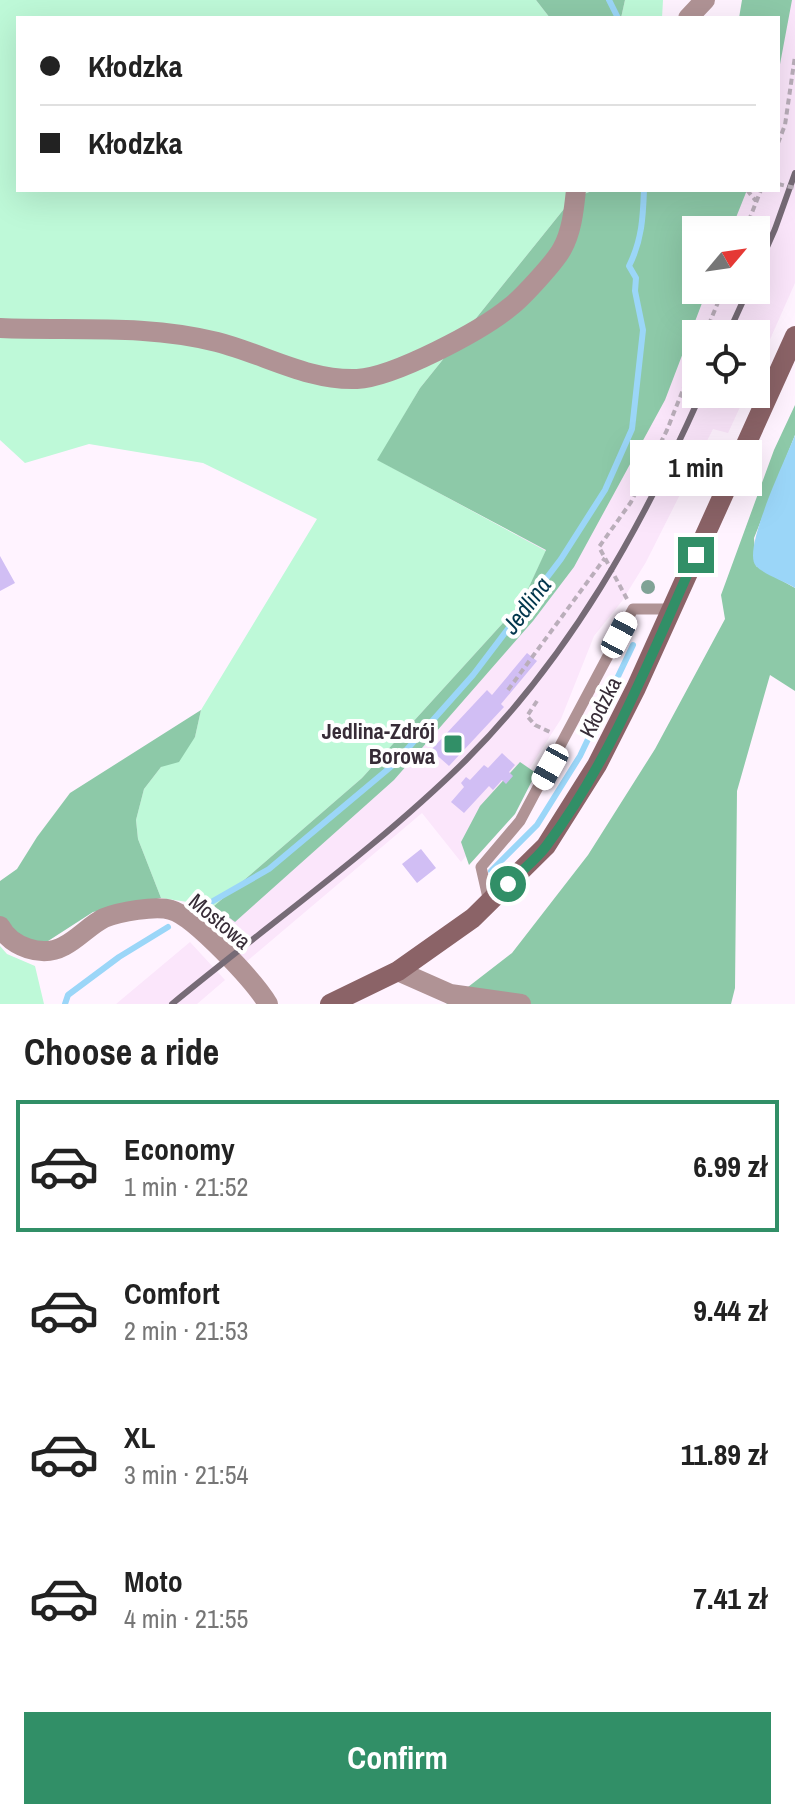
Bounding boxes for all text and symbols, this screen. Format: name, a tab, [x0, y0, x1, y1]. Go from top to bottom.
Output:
text: Kłodzka	[88, 46, 182, 86]
text: Kłodzka	[88, 123, 182, 163]
north arrow	[682, 216, 770, 304]
map controls	[682, 216, 770, 408]
button: locate	[682, 320, 770, 408]
callout: 1 min	[630, 439, 762, 495]
text: 1 min	[668, 450, 724, 485]
route end	[678, 537, 714, 573]
water label: Jedlina	[494, 570, 558, 641]
car	[597, 608, 641, 662]
street label: Kłodzka	[572, 672, 628, 742]
place label: Jedlina-Zdrój Borowa	[322, 716, 435, 771]
marker: Jedlina-Zdrój Borowa	[442, 733, 464, 755]
car	[528, 740, 572, 794]
route start	[490, 866, 526, 902]
street label: Mostowa	[183, 886, 257, 956]
text: Choose a ride	[24, 1028, 219, 1076]
text: Economy	[124, 1129, 235, 1169]
icon: car	[28, 1130, 100, 1202]
text: 6.99 zł	[693, 1146, 767, 1186]
text: 1 min · 21:52	[124, 1169, 248, 1204]
text: Comfort	[124, 1273, 220, 1313]
icon: car	[28, 1274, 100, 1346]
text: 9.44 zł	[693, 1290, 767, 1330]
text: 2 min · 21:53	[124, 1313, 248, 1348]
text: XL	[124, 1417, 155, 1457]
icon: car	[28, 1418, 100, 1490]
text: 11.89 zł	[681, 1434, 767, 1474]
text: 3 min · 21:54	[124, 1457, 248, 1492]
text: Moto	[124, 1561, 183, 1601]
icon: car	[28, 1562, 100, 1634]
text: 7.41 zł	[693, 1578, 767, 1618]
text: 4 min · 21:55	[124, 1601, 248, 1636]
button: Confirm	[24, 1712, 771, 1804]

